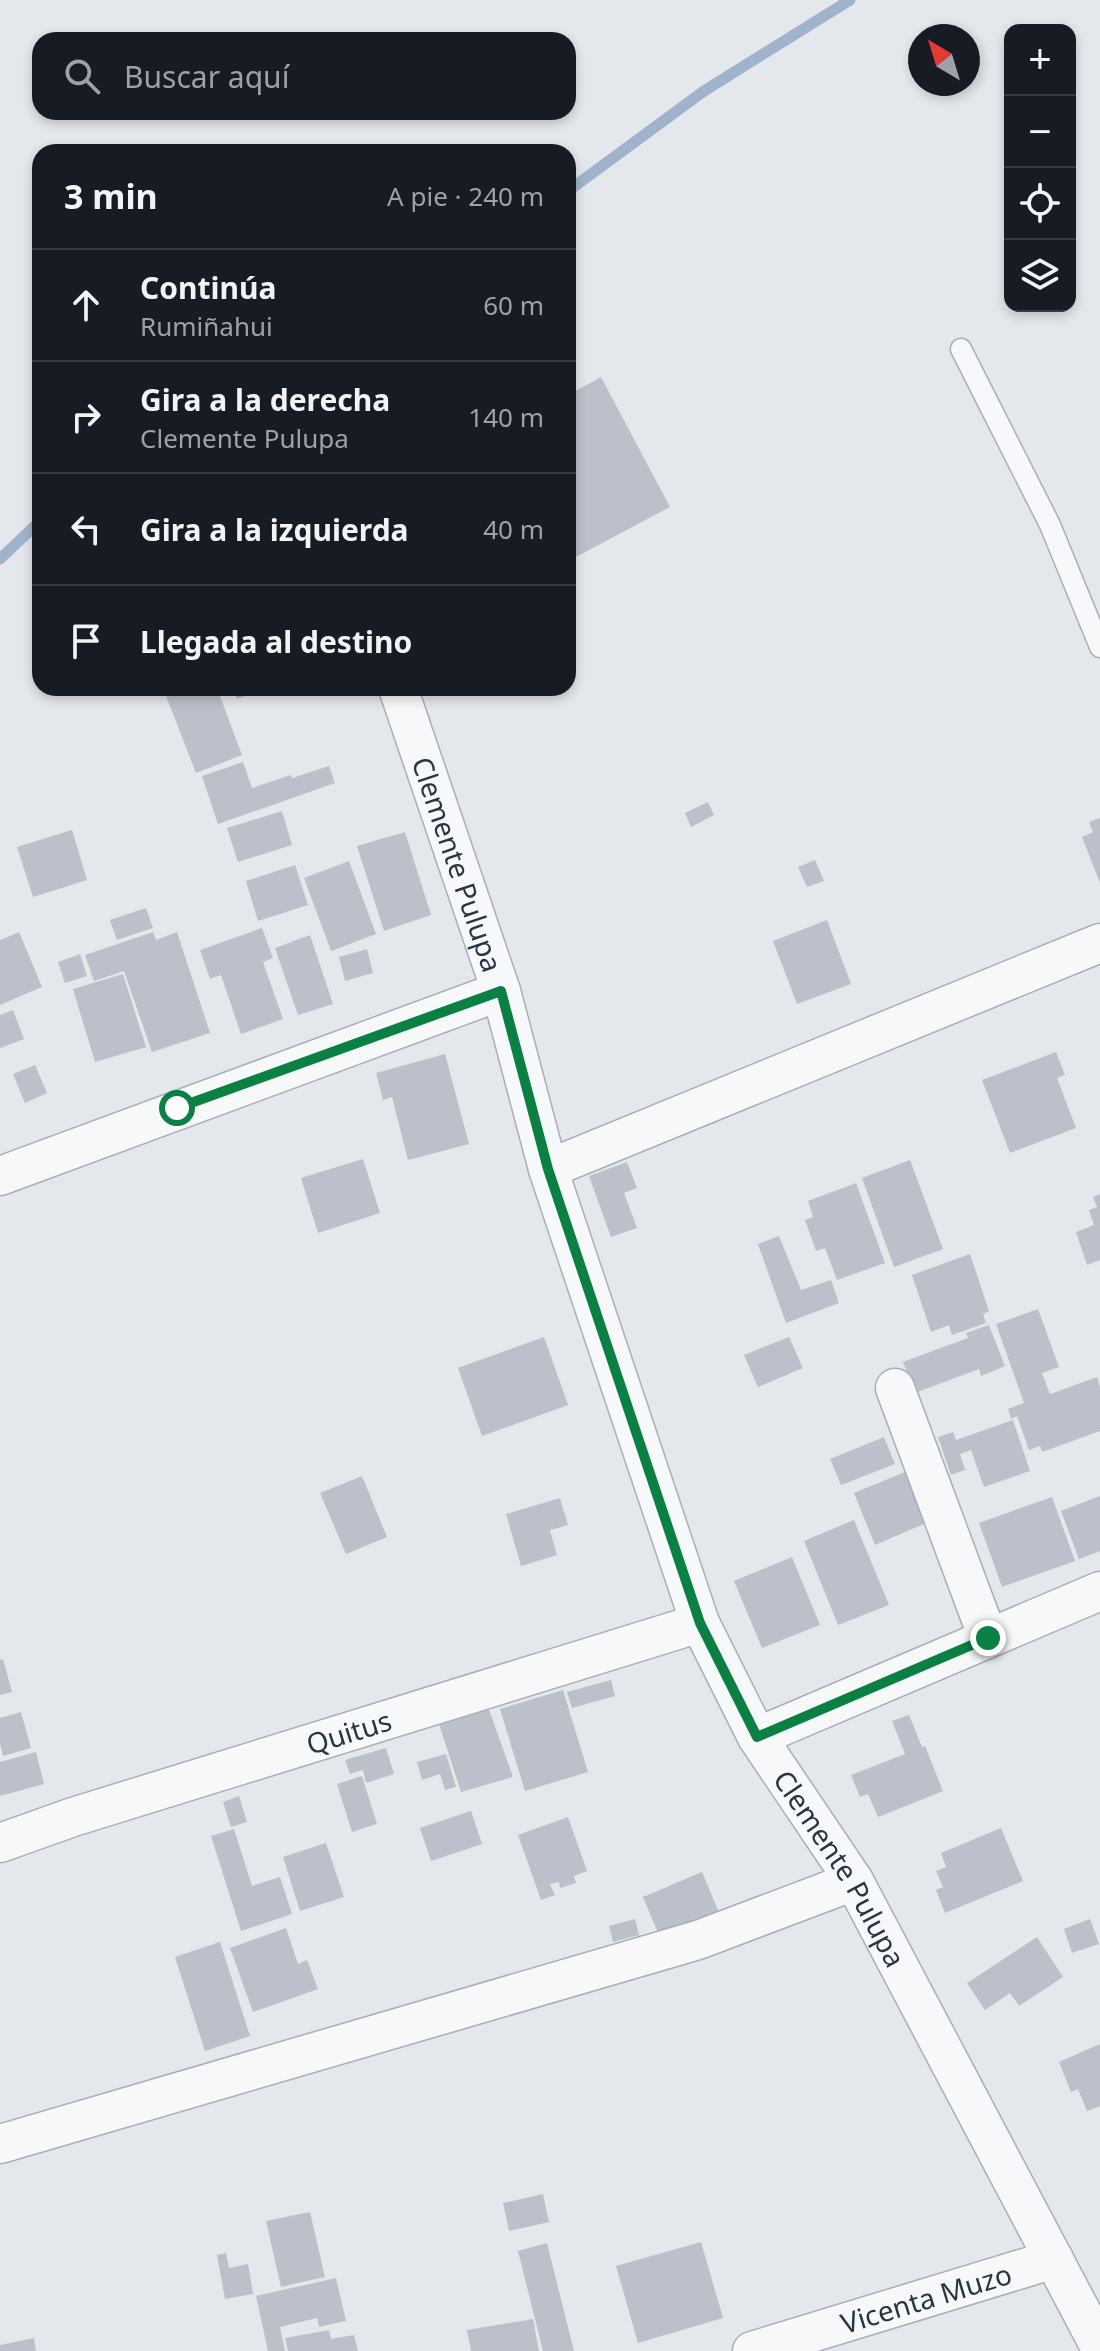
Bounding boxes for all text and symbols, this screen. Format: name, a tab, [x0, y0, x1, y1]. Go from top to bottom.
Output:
north arrow	[908, 24, 980, 96]
map controls	[1004, 24, 1076, 312]
button: +	[1004, 24, 1076, 96]
search box	[32, 32, 576, 120]
icon: search	[60, 54, 104, 98]
text: Buscar aquí	[124, 56, 289, 97]
button: −	[1004, 96, 1076, 168]
button: locate	[1004, 168, 1076, 240]
text: 3 min	[64, 173, 158, 219]
text: A pie · 240 m	[387, 178, 544, 214]
button: layers	[1004, 240, 1076, 312]
text: Continúa	[140, 267, 276, 308]
icon: ahead	[64, 283, 108, 327]
text: 60 m	[483, 287, 544, 323]
text: Rumiñahui	[140, 308, 273, 344]
text: Gira a la derecha	[140, 379, 390, 420]
icon: right	[64, 395, 108, 439]
text: 140 m	[468, 399, 544, 435]
text: Clemente Pulupa	[140, 420, 349, 456]
icon: left	[64, 507, 108, 551]
text: Gira a la izquierda	[140, 509, 409, 550]
text: 40 m	[483, 511, 544, 547]
icon: arrive	[64, 619, 108, 663]
text: Llegada al destino	[140, 621, 412, 662]
street label: Clemente Pulupa	[404, 751, 512, 977]
route start	[159, 1090, 195, 1126]
route end	[970, 1620, 1006, 1656]
street label: Quitus	[301, 1701, 396, 1763]
street label: Clemente Pulupa	[765, 1762, 915, 1973]
street label: Vicenta Muzo	[836, 2254, 1016, 2342]

